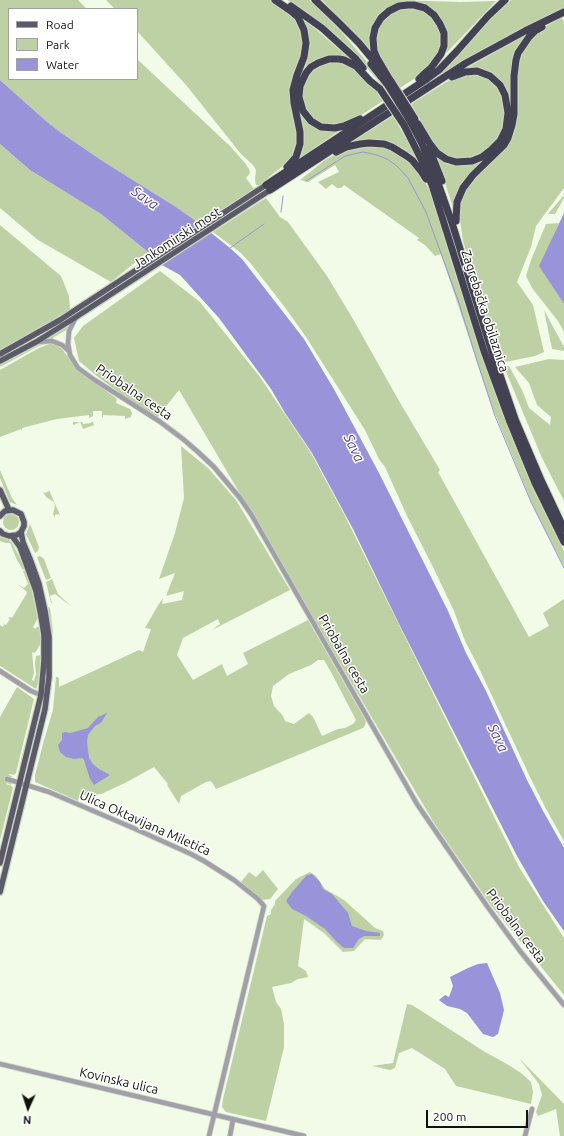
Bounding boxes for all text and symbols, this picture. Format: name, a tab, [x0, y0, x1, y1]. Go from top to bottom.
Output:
legend	[8, 8, 138, 80]
text: Road	[46, 18, 74, 31]
text: Park	[46, 38, 70, 51]
text: Water	[46, 58, 79, 71]
water label: Sava	[128, 183, 162, 213]
street label: Jankomirski most	[130, 204, 224, 272]
street label: Zagrebačka obilaznica	[458, 248, 512, 374]
street label: Priobalna cesta	[93, 361, 175, 423]
water label: Sava	[340, 431, 368, 465]
street label: Priobalna cesta	[315, 612, 373, 696]
water label: Sava	[484, 721, 512, 755]
street label: Ulica Oktavijana Miletića	[77, 787, 213, 859]
street label: Priobalna cesta	[483, 886, 549, 966]
street label: Kovinska ulica	[78, 1064, 160, 1098]
north arrow	[8, 1088, 48, 1128]
scale bar	[428, 1102, 530, 1128]
text: 200 m	[433, 1110, 466, 1123]
text: N	[23, 1114, 32, 1126]

